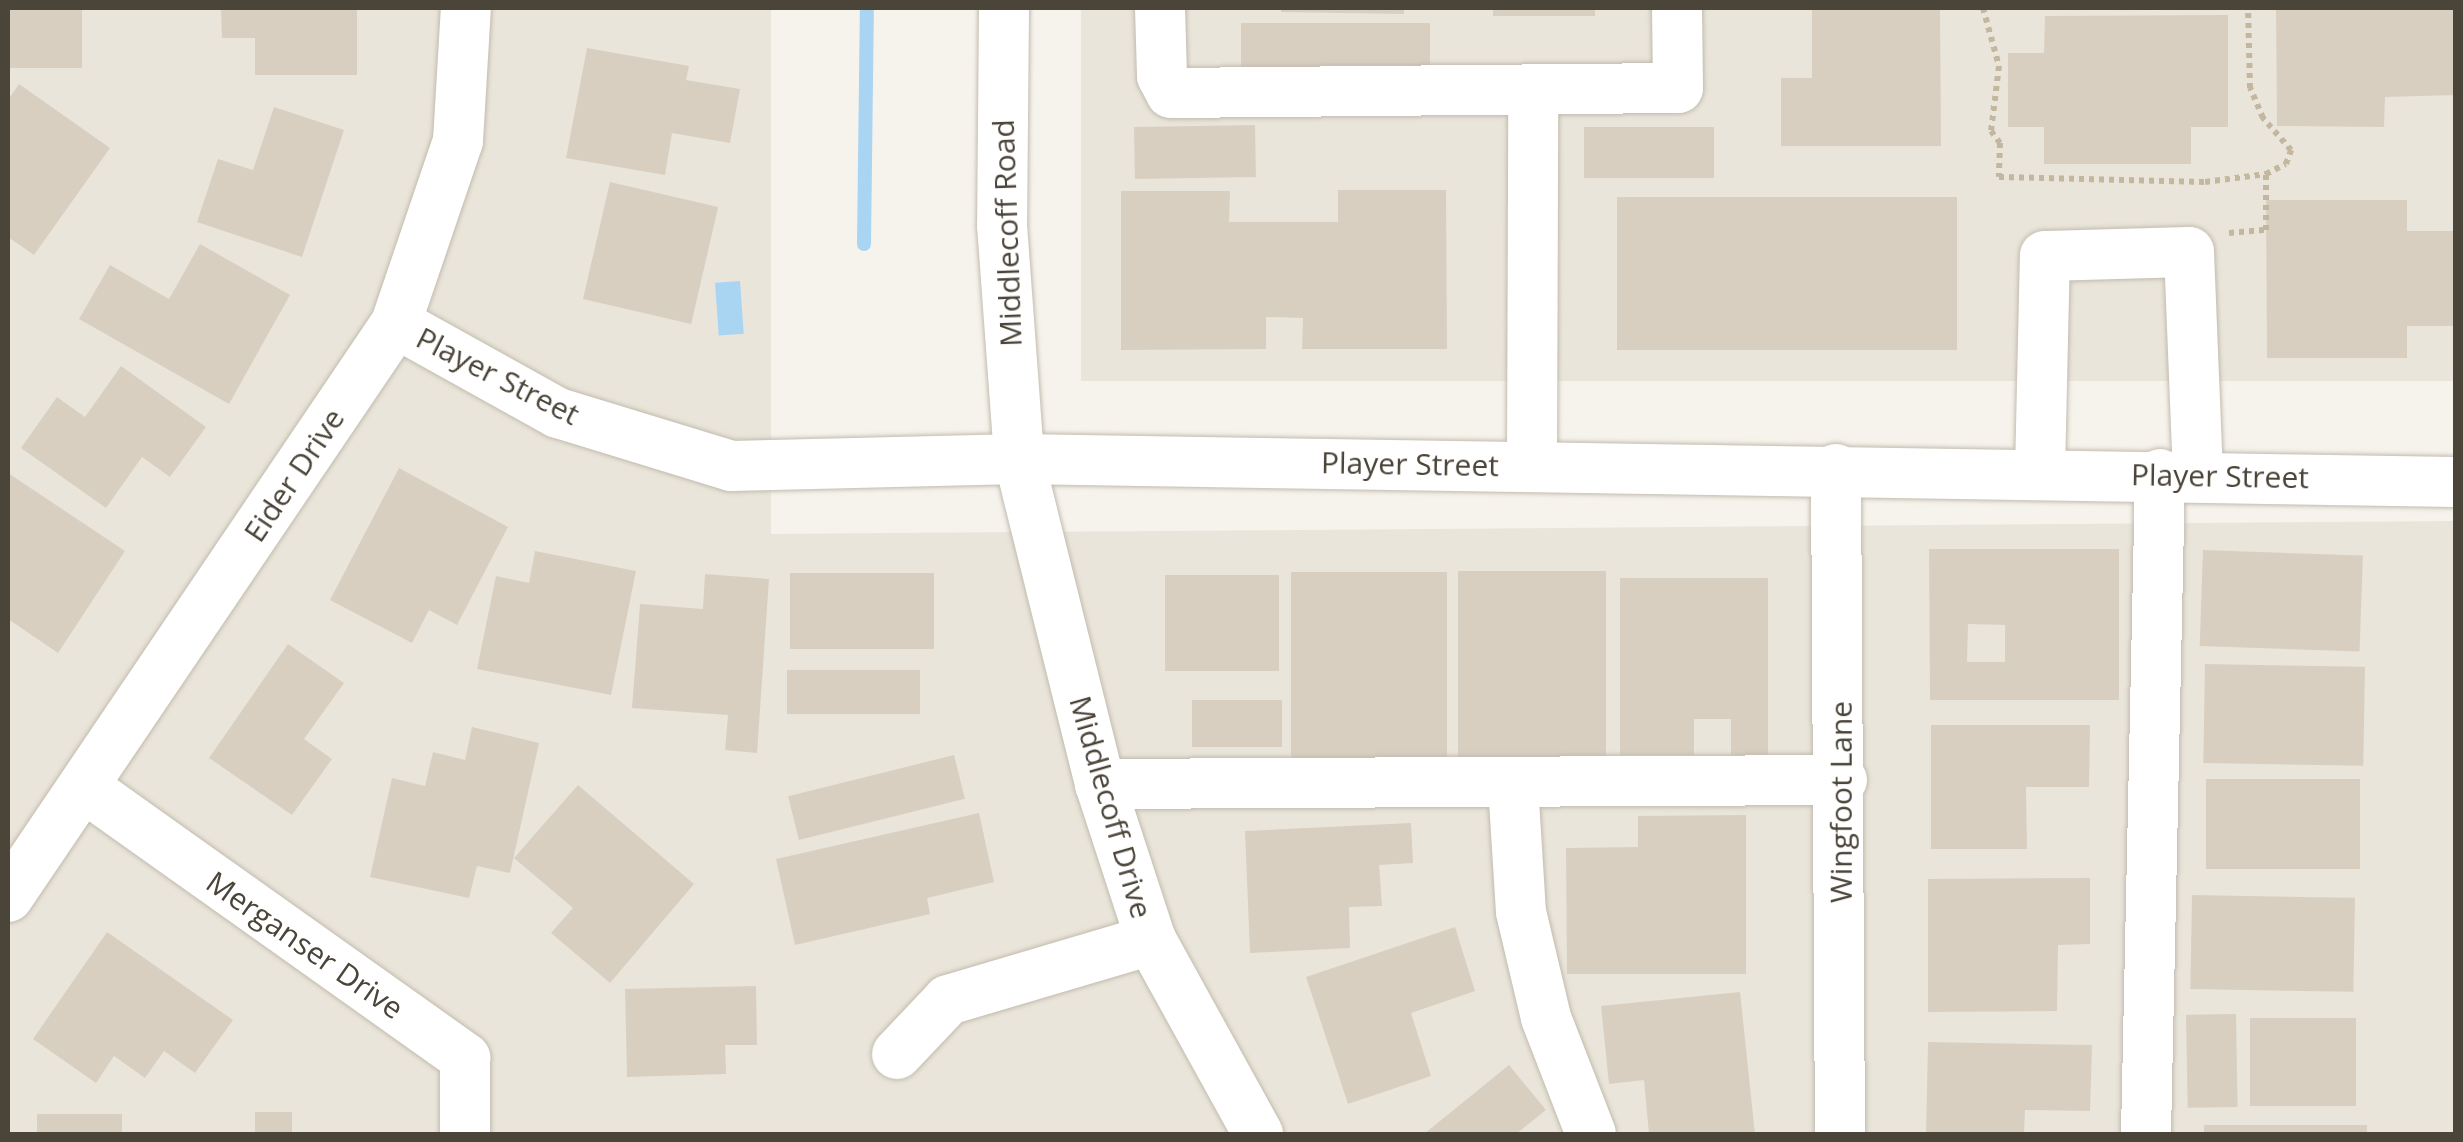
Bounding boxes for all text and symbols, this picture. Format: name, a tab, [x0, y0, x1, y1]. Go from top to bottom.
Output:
street label: Middlecoff Road	[985, 119, 1029, 347]
street label: Player Street	[411, 320, 585, 432]
street label: Eider Drive	[236, 402, 352, 548]
street label: Player Street	[1321, 444, 1499, 484]
street label: Player Street	[2131, 456, 2309, 496]
street label: Middlecoff Drive	[1062, 692, 1160, 922]
street label: Wingfoot Lane	[1823, 701, 1859, 903]
street label: Merganser Drive	[200, 864, 410, 1026]

